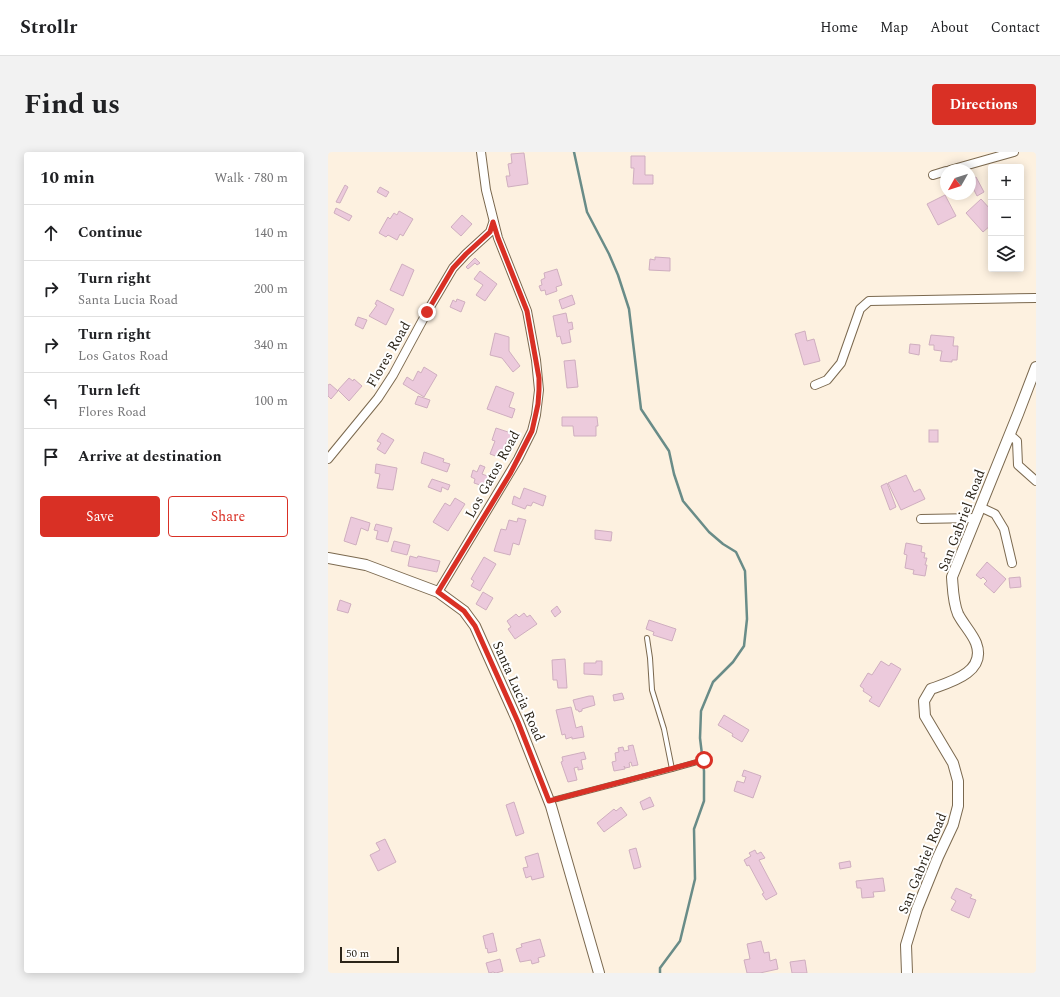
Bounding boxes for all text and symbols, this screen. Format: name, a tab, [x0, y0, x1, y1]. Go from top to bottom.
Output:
text: Strollr	[20, 13, 77, 42]
text: Home	[820, 17, 858, 38]
text: Map	[880, 17, 908, 38]
text: About	[930, 17, 969, 38]
text: Contact	[991, 17, 1040, 38]
text: Find us	[24, 83, 120, 126]
button: Directions	[932, 84, 1036, 125]
north arrow	[940, 164, 976, 200]
map controls	[988, 164, 1024, 272]
button: +	[988, 164, 1024, 200]
text: 10 min	[40, 165, 95, 191]
text: Walk · 780 m	[214, 168, 288, 188]
button: −	[988, 200, 1024, 236]
text: Continue	[78, 221, 143, 244]
icon: ahead	[40, 222, 62, 244]
text: 140 m	[254, 223, 288, 243]
button: layers	[988, 236, 1024, 272]
text: Turn right	[78, 267, 151, 290]
icon: right	[40, 278, 62, 300]
text: 200 m	[254, 279, 288, 299]
text: Santa Lucia Road	[78, 290, 178, 310]
route end	[418, 303, 436, 321]
street label: Flores Road	[361, 317, 416, 391]
text: Turn right	[78, 323, 151, 346]
icon: right	[40, 334, 62, 356]
text: 340 m	[254, 335, 288, 355]
text: Los Gatos Road	[78, 346, 168, 366]
text: Turn left	[78, 379, 140, 402]
icon: left	[40, 390, 62, 412]
text: 100 m	[254, 391, 288, 411]
text: Flores Road	[78, 402, 146, 422]
street label: Los Gatos Road	[460, 427, 525, 522]
text: Arrive at destination	[78, 445, 222, 468]
icon: arrive	[40, 446, 62, 468]
street label: San Gabriel Road	[932, 466, 991, 574]
button: Save	[40, 496, 160, 537]
button: Share	[168, 496, 288, 537]
street label: Santa Lucia Road	[487, 638, 550, 745]
route start	[695, 751, 713, 769]
street label: San Gabriel Road	[893, 809, 952, 917]
scale bar	[340, 945, 399, 964]
text: 50 m	[346, 945, 369, 962]

